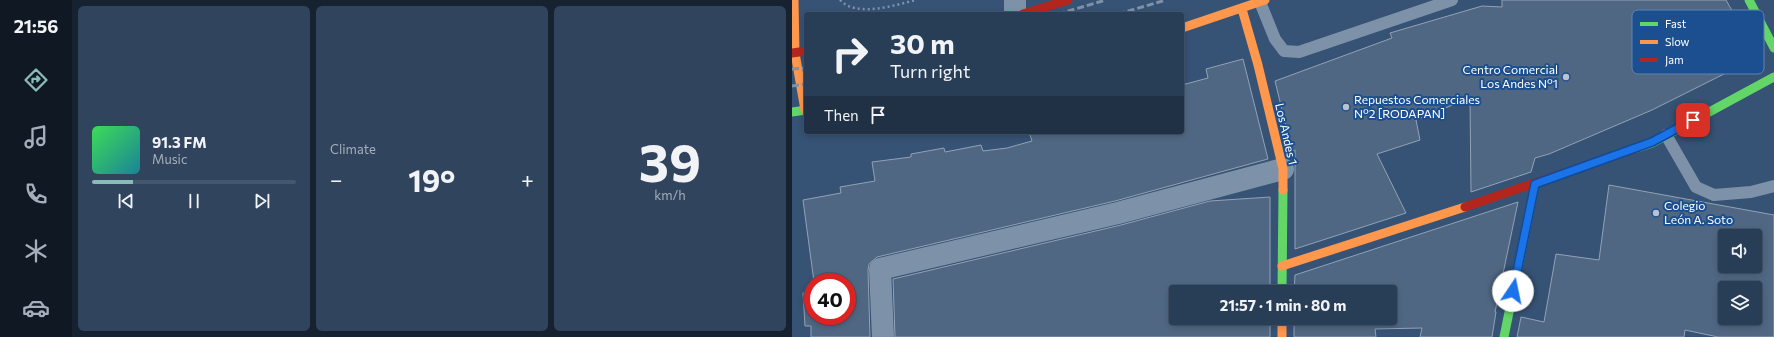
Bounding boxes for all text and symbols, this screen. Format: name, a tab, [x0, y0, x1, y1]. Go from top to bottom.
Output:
legend	[1632, 10, 1764, 74]
text: 21:56	[14, 15, 58, 37]
text: Fast	[1665, 17, 1687, 30]
text: 30 m	[890, 26, 955, 60]
icon: right	[824, 28, 876, 80]
text: Slow	[1665, 35, 1690, 48]
text: Jam	[1665, 53, 1684, 67]
text: Turn right	[890, 60, 970, 82]
place label: Centro Comercial Los Andes N°1	[1462, 62, 1558, 90]
icon: directions	[22, 66, 50, 94]
marker: Centro Comercial Los Andes N°1	[1561, 72, 1571, 82]
place label: Repuestos Comerciales N°2 [RODAPAN]	[1354, 92, 1480, 120]
street label: Los Andes 1	[1273, 102, 1301, 166]
marker: Repuestos Comerciales N°2 [RODAPAN]	[1341, 102, 1351, 112]
pin	[1676, 103, 1710, 137]
icon: arrive	[867, 104, 889, 126]
text: Then	[824, 106, 859, 124]
icon: arrive	[1682, 109, 1704, 131]
icon: music	[22, 123, 50, 151]
text: 39	[639, 129, 701, 193]
text: 91.3 FM	[152, 133, 207, 151]
text: Climate	[330, 141, 376, 157]
text: Music	[152, 151, 187, 167]
text: 19°	[408, 161, 455, 198]
text: −	[330, 166, 343, 193]
text: +	[521, 166, 534, 193]
icon: phone	[22, 180, 50, 208]
text: km/h	[654, 187, 686, 203]
icon: previous	[115, 190, 137, 212]
icon: pause	[183, 190, 205, 212]
icon: next	[251, 190, 273, 212]
place label: Colegio León A. Soto	[1664, 198, 1733, 226]
marker: Colegio León A. Soto	[1651, 208, 1661, 218]
map controls	[1718, 229, 1762, 325]
button: sound	[1718, 229, 1762, 273]
icon: climate	[22, 237, 50, 265]
position arrow	[1492, 270, 1534, 312]
speed limit sign: 40	[804, 273, 856, 325]
button: layers	[1718, 281, 1762, 325]
icon: car	[22, 294, 50, 322]
text: 21:57 · 1 min · 80 m	[1220, 296, 1346, 314]

